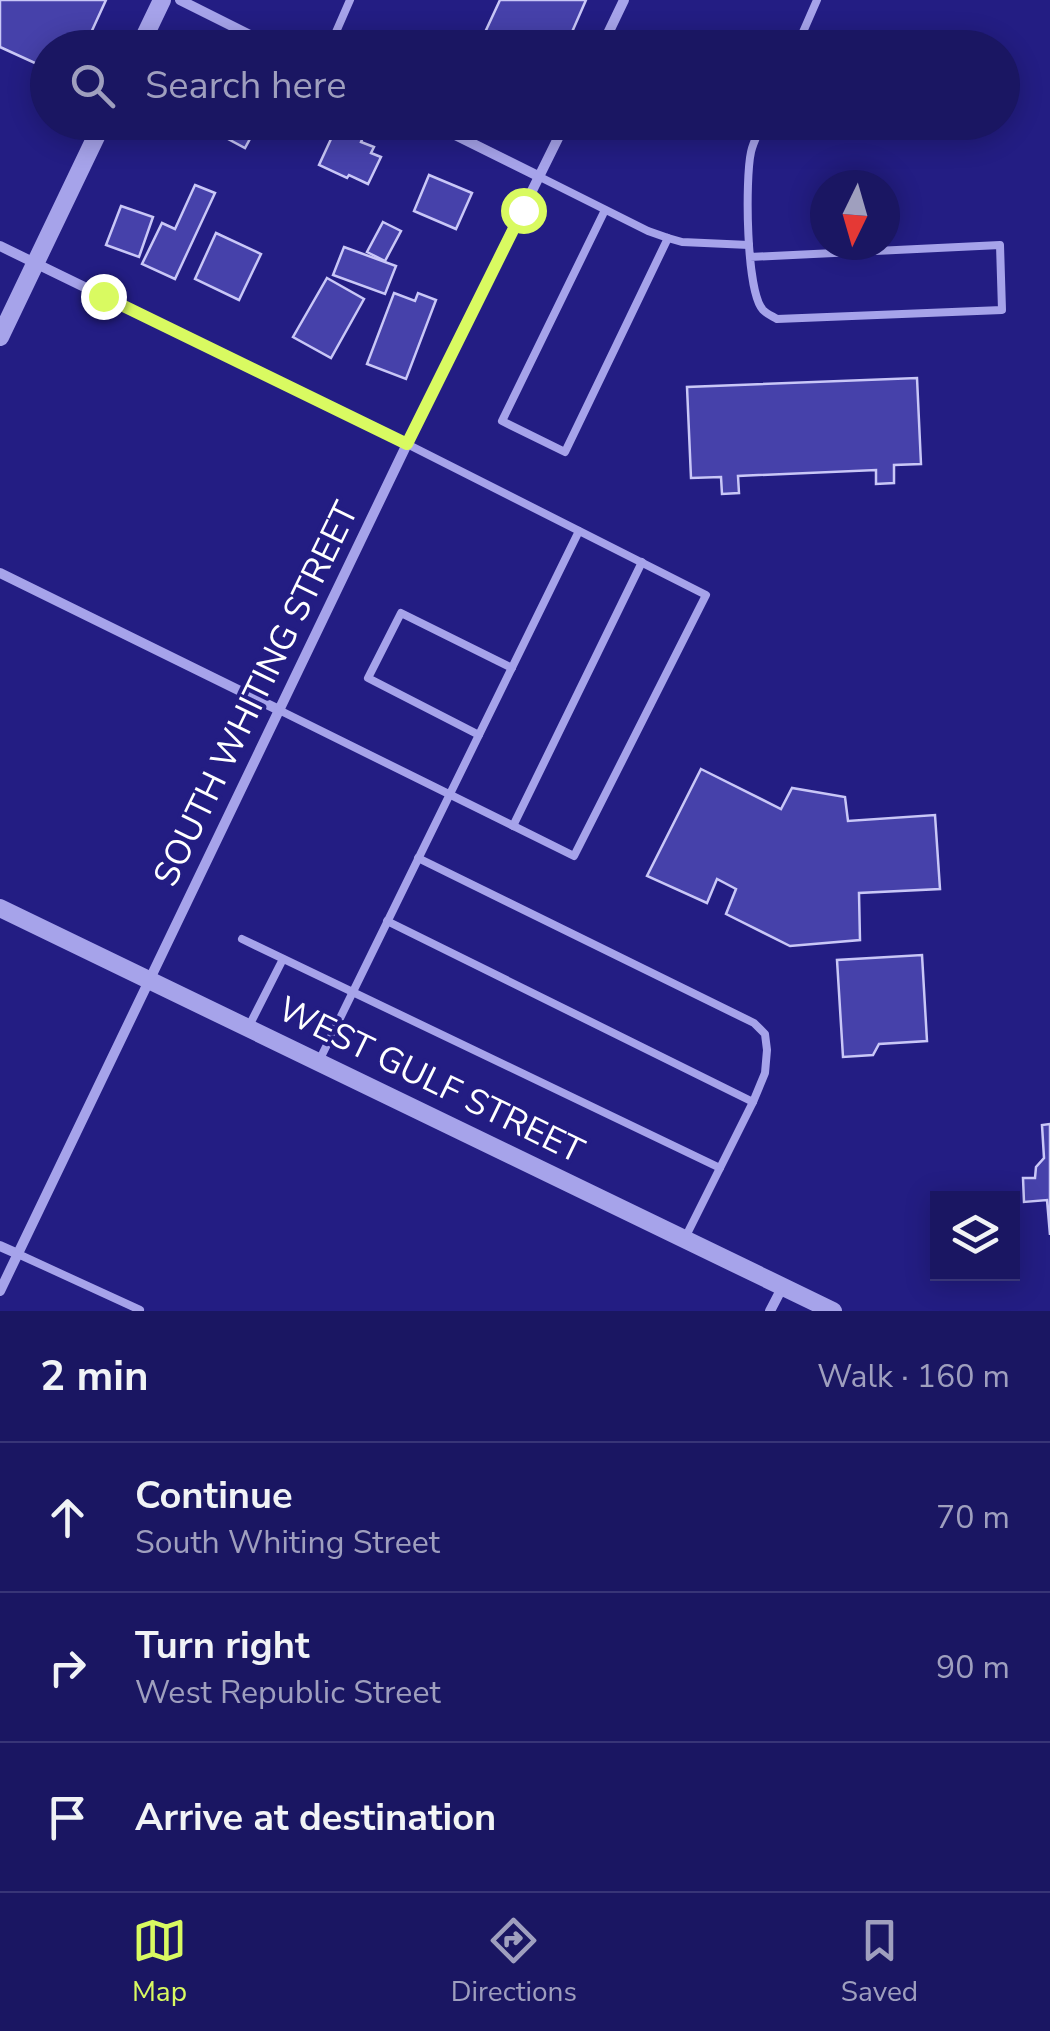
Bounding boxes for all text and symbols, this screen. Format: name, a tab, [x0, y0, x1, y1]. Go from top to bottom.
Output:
search box	[30, 30, 1020, 140]
icon: search	[65, 58, 120, 113]
text: Search here	[145, 60, 346, 111]
north arrow	[810, 170, 900, 260]
route start	[501, 188, 547, 234]
route end	[81, 274, 127, 320]
street label: SOUTH WHITING STREET	[142, 494, 370, 894]
street label: WEST GULF STREET	[270, 986, 592, 1174]
map controls	[930, 1191, 1020, 1281]
button: layers	[930, 1191, 1020, 1281]
text: 2 min	[40, 1348, 149, 1405]
text: Walk · 160 m	[817, 1355, 1010, 1398]
text: Continue	[135, 1470, 293, 1521]
icon: ahead	[40, 1490, 95, 1545]
text: 70 m	[936, 1496, 1010, 1539]
text: South Whiting Street	[135, 1521, 440, 1564]
text: Turn right	[135, 1620, 310, 1671]
icon: right	[40, 1640, 95, 1695]
text: 90 m	[936, 1646, 1010, 1689]
text: West Republic Street	[135, 1671, 441, 1714]
icon: arrive	[40, 1790, 95, 1845]
text: Arrive at destination	[135, 1792, 496, 1843]
tab: Map	[132, 1913, 187, 2011]
tab: Directions	[451, 1913, 577, 2011]
tab: Saved	[841, 1913, 918, 2011]

